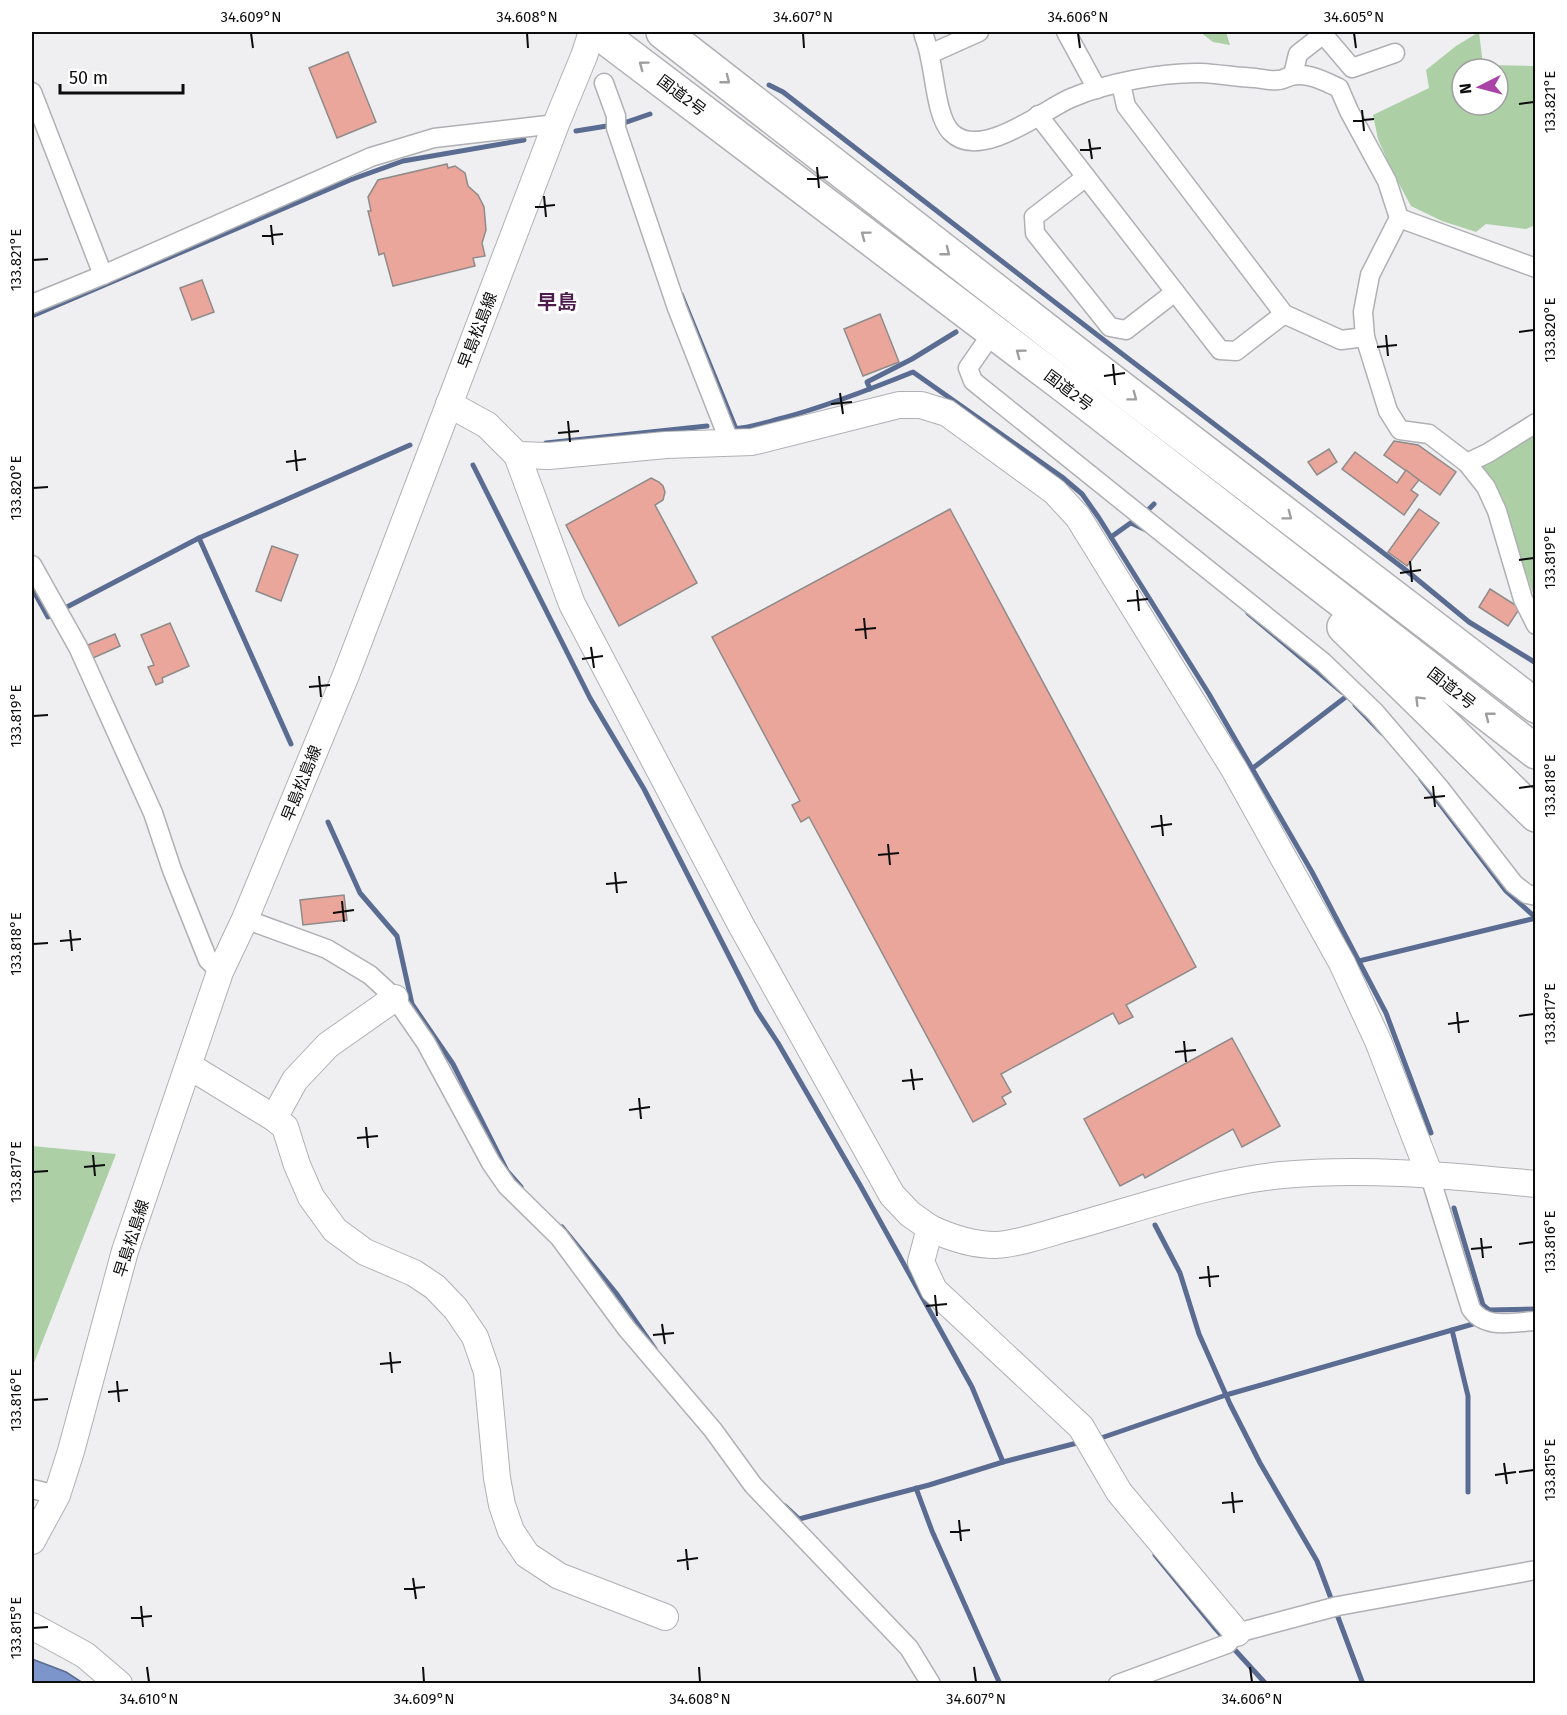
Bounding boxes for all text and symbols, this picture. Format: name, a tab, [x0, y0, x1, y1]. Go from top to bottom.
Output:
text: 34.609°N	[220, 8, 282, 26]
text: 34.608°N	[496, 8, 558, 26]
text: 34.607°N	[773, 8, 833, 26]
text: 34.606°N	[1047, 8, 1109, 26]
text: 34.605°N	[1324, 8, 1384, 26]
scale bar	[60, 57, 183, 95]
north arrow	[1450, 57, 1510, 117]
one-way arrow	[638, 62, 649, 73]
text: 50 m	[69, 67, 108, 89]
street label: 国道2号	[654, 71, 710, 120]
text: 133.821°E	[1541, 71, 1559, 133]
one-way arrow	[719, 73, 730, 84]
text: N	[1456, 82, 1476, 95]
text: 133.821°E	[7, 229, 25, 291]
one-way arrow	[860, 231, 871, 242]
one-way arrow	[939, 244, 950, 255]
street label: 早島松島線	[454, 289, 501, 371]
district label: 早島	[537, 290, 577, 314]
text: 133.820°E	[1541, 298, 1559, 362]
one-way arrow	[1015, 349, 1026, 360]
street label: 国道2号	[1041, 366, 1097, 415]
one-way arrow	[1126, 390, 1137, 401]
text: 133.820°E	[7, 456, 25, 520]
one-way arrow	[1281, 508, 1292, 519]
text: 133.819°E	[1541, 526, 1559, 590]
street label: 国道2号	[1424, 664, 1480, 713]
text: 133.819°E	[7, 684, 25, 748]
one-way arrow	[1416, 696, 1426, 707]
one-way arrow	[1485, 713, 1496, 724]
street label: 早島松島線	[278, 743, 325, 824]
text: 133.818°E	[1541, 754, 1559, 818]
text: 133.818°E	[7, 912, 25, 976]
text: 133.817°E	[1541, 983, 1559, 1045]
text: 133.817°E	[7, 1141, 25, 1203]
street label: 早島松島線	[110, 1197, 153, 1279]
text: 133.816°E	[1541, 1210, 1559, 1274]
text: 133.816°E	[7, 1368, 25, 1432]
text: 133.815°E	[1541, 1439, 1559, 1501]
text: 133.815°E	[7, 1597, 25, 1659]
text: 34.610°N	[119, 1690, 179, 1708]
text: 34.609°N	[393, 1690, 455, 1708]
text: 34.608°N	[669, 1690, 731, 1708]
text: 34.607°N	[946, 1690, 1006, 1708]
text: 34.606°N	[1221, 1690, 1283, 1708]

